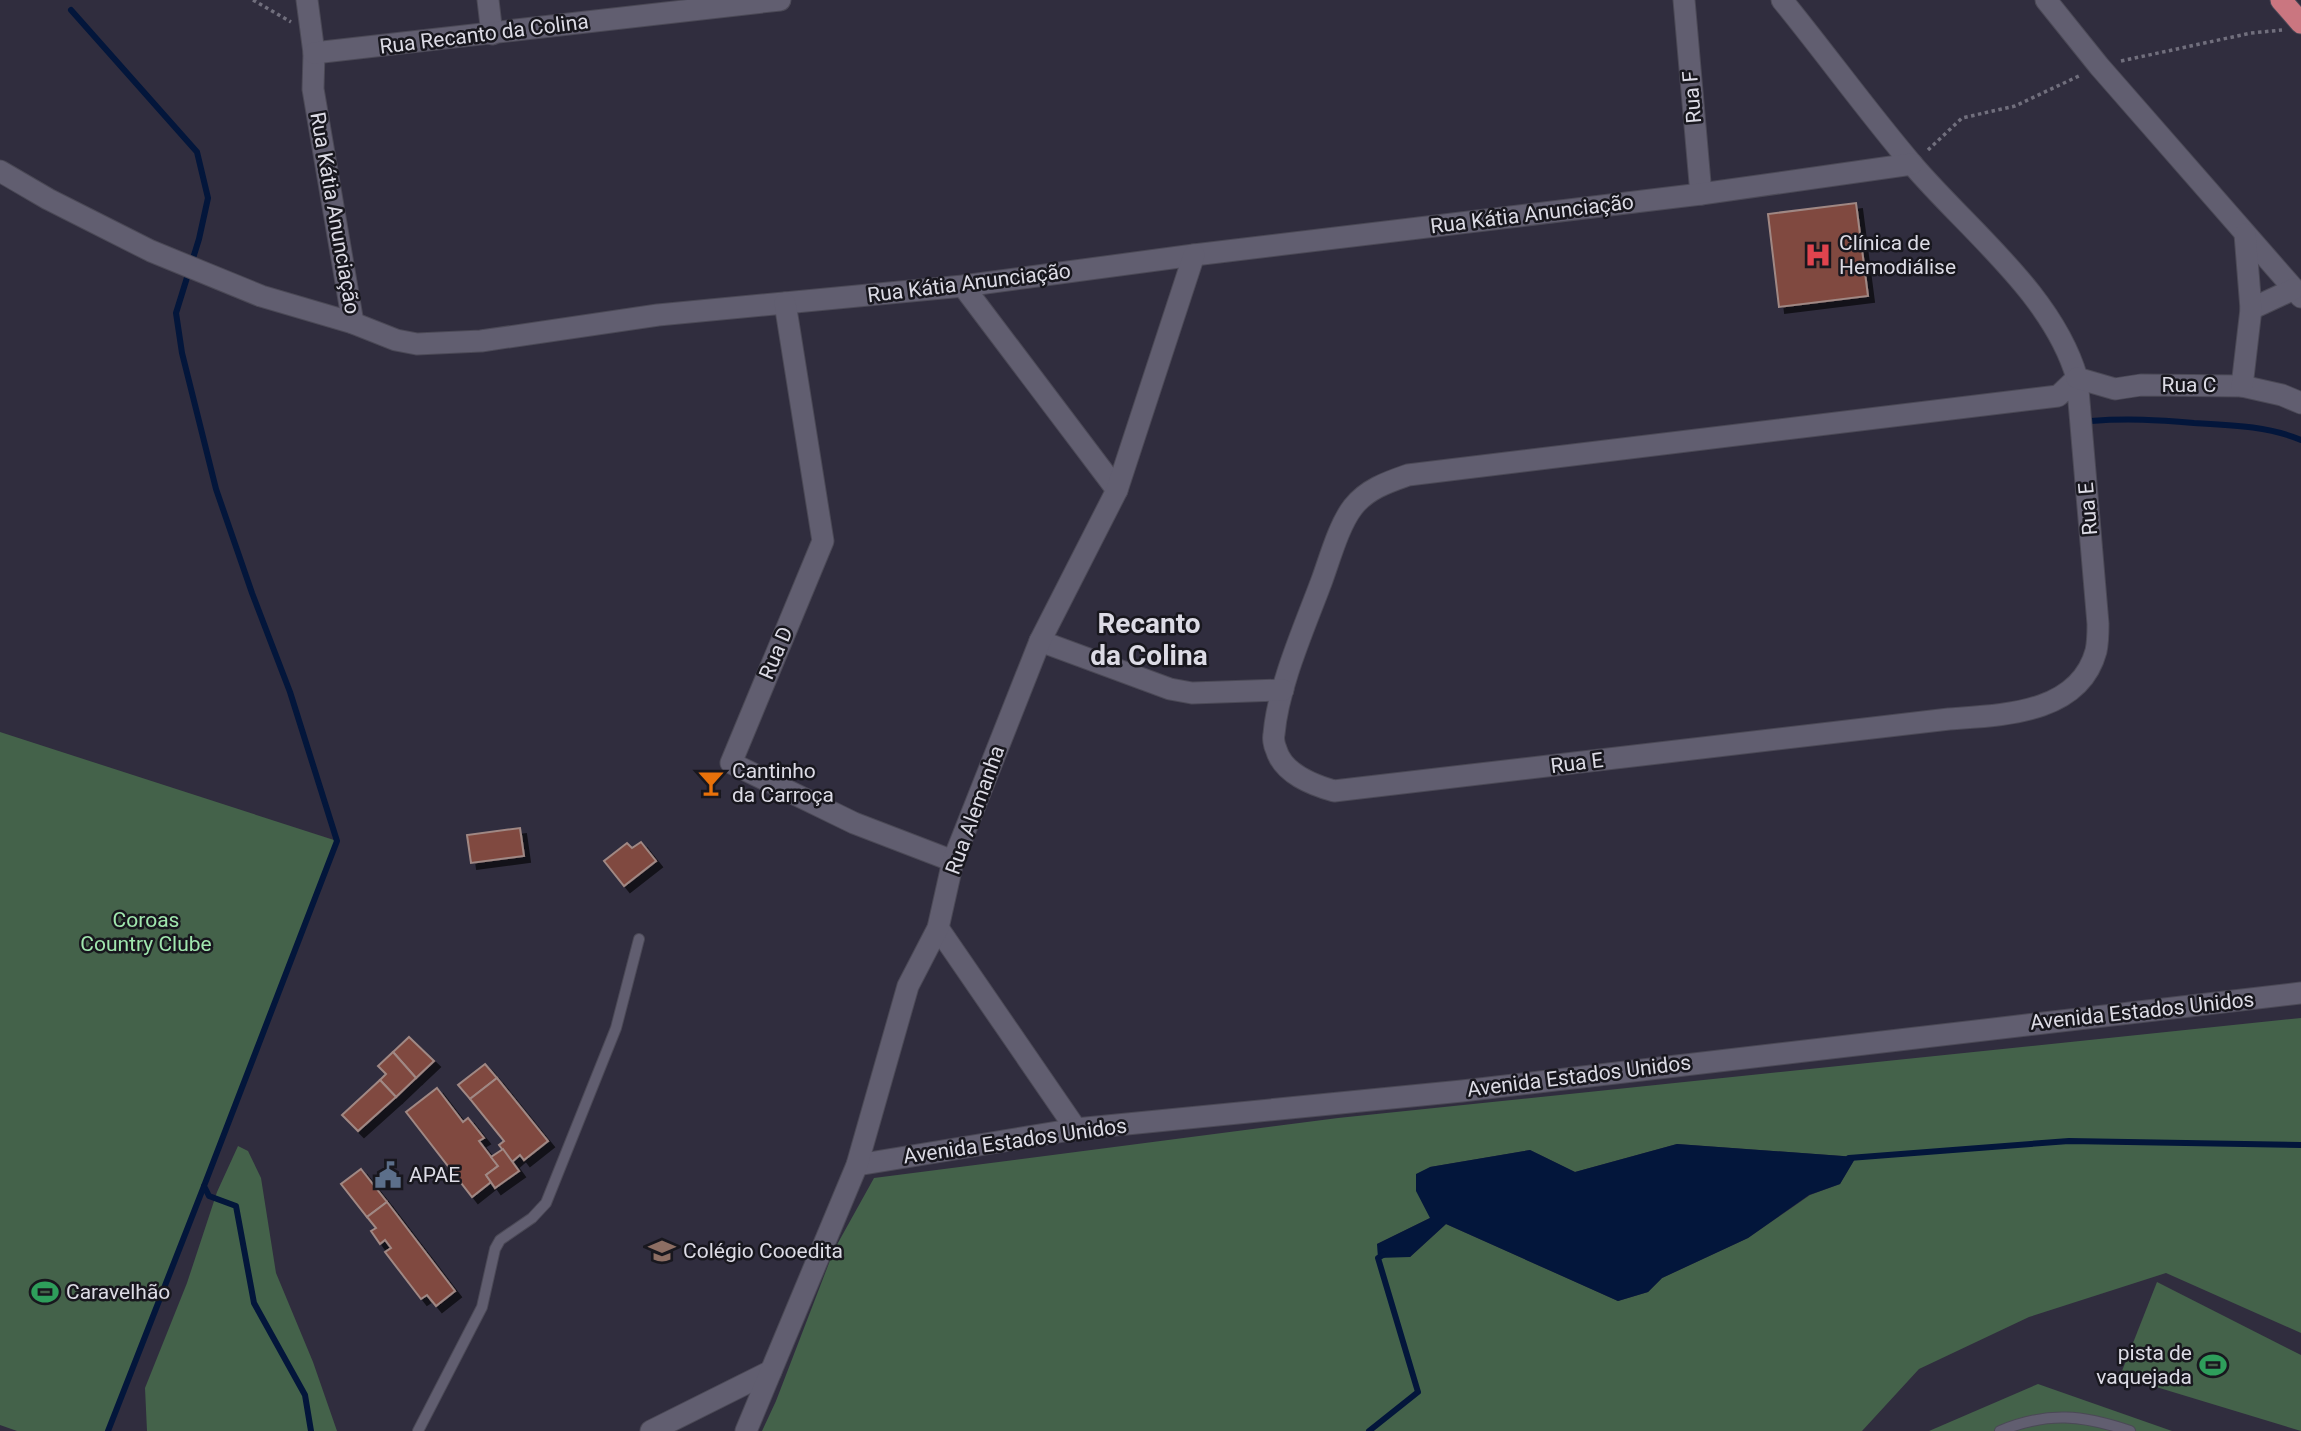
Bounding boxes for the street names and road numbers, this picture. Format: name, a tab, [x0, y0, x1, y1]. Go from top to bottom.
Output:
street label: Rua Recanto da Colina	[378, 9, 590, 59]
street label: Rua F	[1678, 70, 1706, 124]
street label: Rua Kátia Anunciação	[305, 110, 365, 316]
street label: Rua Kátia Anunciação	[1429, 190, 1635, 238]
street label: Rua Kátia Anunciação	[866, 259, 1072, 307]
street label: Rua C	[2162, 373, 2216, 397]
street label: Rua E	[2074, 481, 2102, 536]
street label: Rua D	[754, 623, 798, 683]
street label: Rua Alemanha	[941, 742, 1009, 878]
street label: Rua E	[1549, 748, 1605, 778]
street label: Avenida Estados Unidos	[2029, 987, 2255, 1035]
street label: Avenida Estados Unidos	[1466, 1050, 1692, 1102]
street label: Avenida Estados Unidos	[902, 1113, 1128, 1169]

